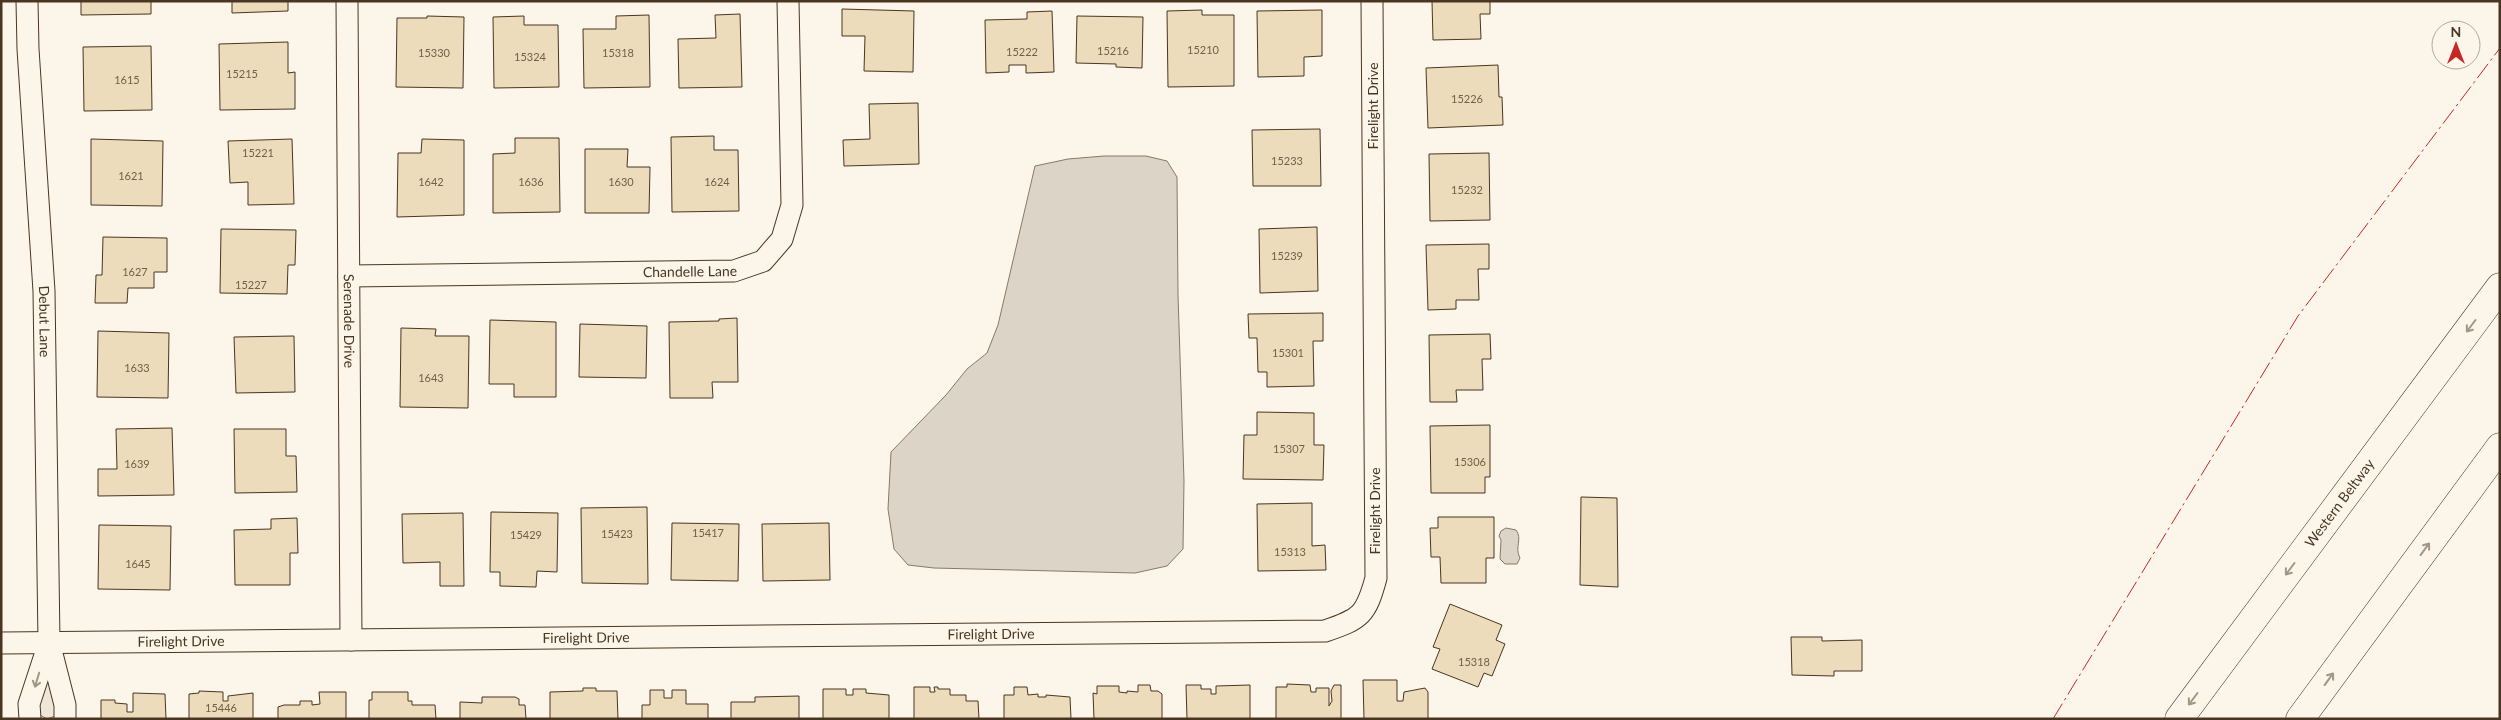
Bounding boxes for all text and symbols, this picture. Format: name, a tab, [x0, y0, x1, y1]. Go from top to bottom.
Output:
north arrow	[2431, 20, 2481, 70]
text: N	[2451, 23, 2461, 40]
house number: 15210	[1187, 43, 1220, 56]
house number: 15216	[1097, 44, 1129, 57]
house number: 15222	[1006, 45, 1038, 58]
house number: 15330	[418, 46, 451, 59]
house number: 15318	[602, 46, 634, 59]
house number: 15324	[514, 50, 547, 63]
street label: Firelight Drive	[1364, 62, 1381, 150]
house number: 15215	[226, 67, 258, 80]
house number: 1615	[114, 73, 140, 86]
house number: 15226	[1451, 92, 1483, 105]
house number: 15221	[242, 146, 274, 159]
house number: 15233	[1271, 154, 1303, 167]
house number: 1621	[118, 169, 144, 182]
house number: 1642	[418, 175, 444, 188]
house number: 1636	[518, 175, 544, 188]
house number: 1630	[608, 175, 634, 188]
house number: 1624	[704, 175, 730, 188]
house number: 15232	[1451, 183, 1483, 196]
house number: 15239	[1271, 249, 1303, 262]
street label: Chandelle Lane	[643, 262, 737, 280]
house number: 1627	[122, 265, 148, 278]
street label: Serenade Drive	[341, 274, 358, 368]
house number: 15227	[235, 278, 267, 291]
street label: Debut Lane	[36, 285, 54, 357]
one-way arrow	[2465, 319, 2476, 332]
house number: 15301	[1272, 346, 1304, 359]
house number: 1633	[124, 361, 150, 374]
house number: 1643	[418, 371, 444, 384]
house number: 15307	[1273, 442, 1305, 455]
house number: 15306	[1454, 455, 1486, 468]
street label: Western Beltway	[2301, 455, 2378, 550]
house number: 1639	[124, 457, 150, 470]
street label: Firelight Drive	[1366, 467, 1383, 555]
house number: 15417	[692, 526, 724, 539]
house number: 15423	[601, 527, 633, 540]
house number: 15429	[510, 528, 542, 541]
one-way arrow	[2420, 542, 2430, 556]
house number: 15313	[1274, 545, 1306, 558]
house number: 1645	[125, 557, 151, 570]
one-way arrow	[2285, 562, 2295, 576]
street label: Firelight Drive	[947, 625, 1035, 642]
street label: Firelight Drive	[542, 628, 630, 646]
street label: Firelight Drive	[137, 632, 225, 650]
house number: 15318	[1458, 655, 1490, 668]
one-way arrow	[31, 672, 41, 688]
one-way arrow	[2324, 673, 2334, 687]
one-way arrow	[2188, 692, 2198, 706]
house number: 15446	[205, 701, 237, 714]

